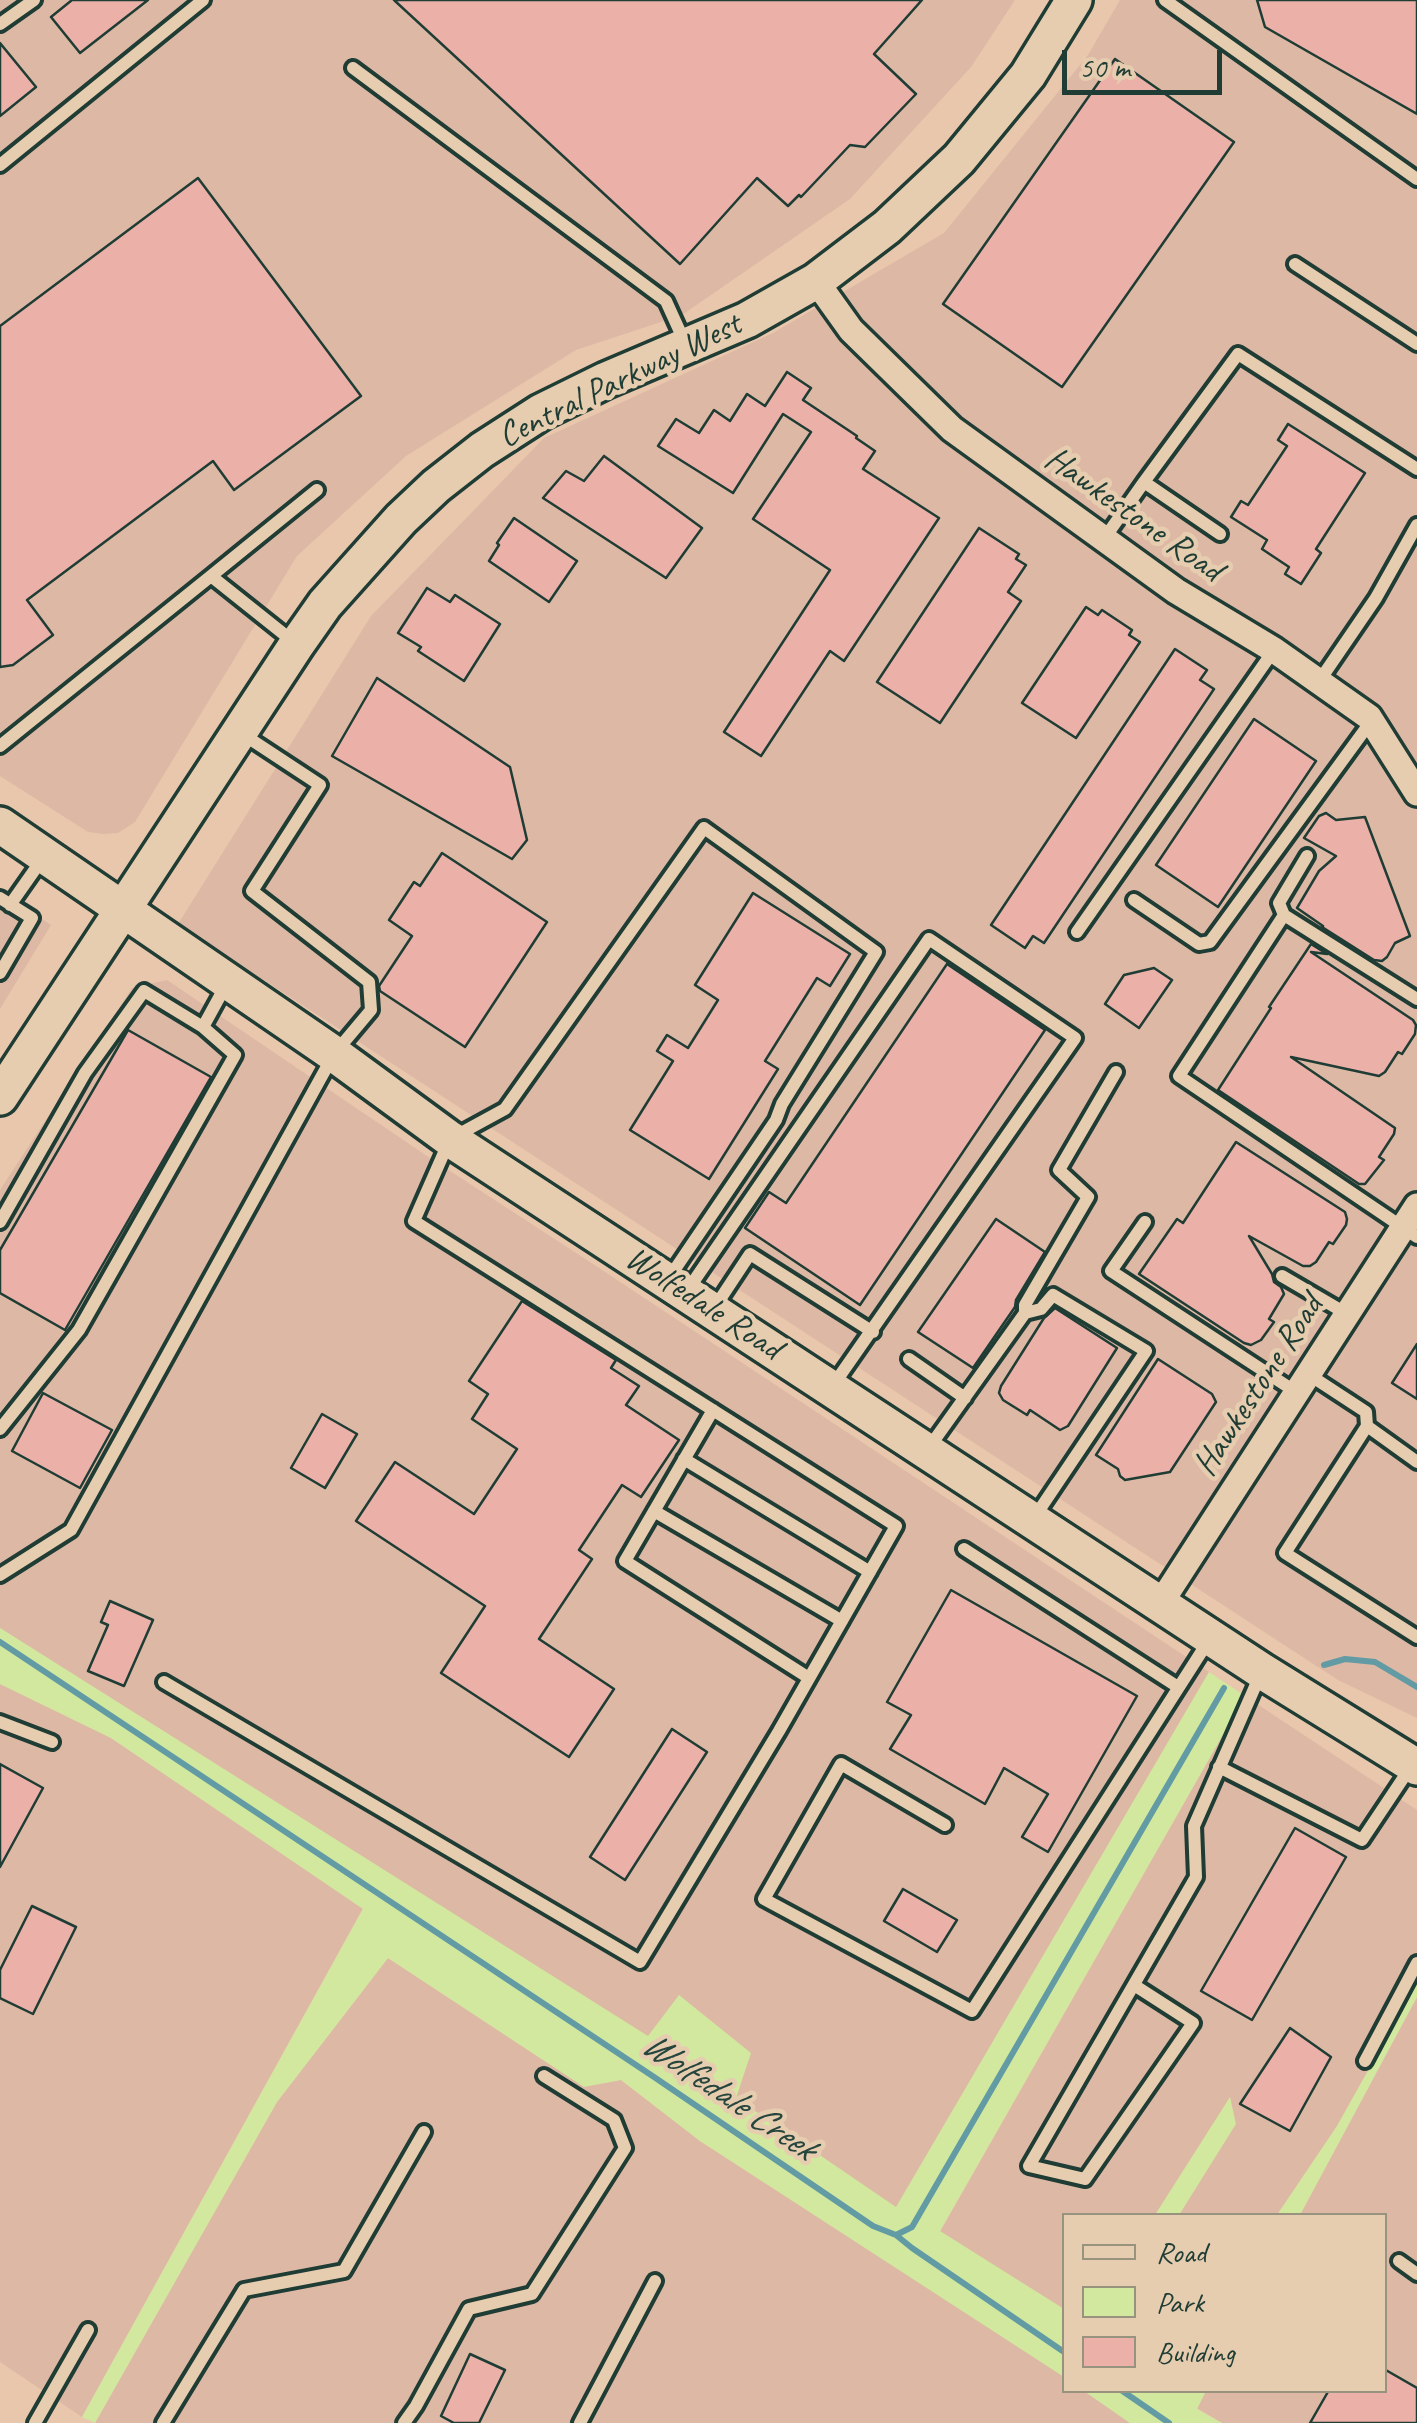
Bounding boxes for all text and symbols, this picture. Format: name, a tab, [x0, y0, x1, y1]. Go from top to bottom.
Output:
scale bar	[1067, 30, 1227, 92]
text: 50 m	[1079, 48, 1130, 86]
street label: Central Parkway West	[492, 304, 748, 458]
street label: Hawkestone Road	[1036, 438, 1230, 592]
street label: Wolfedale Road	[617, 1238, 789, 1370]
street label: Hawkestone Road	[1185, 1288, 1333, 1484]
water label: Wolfedale Creek	[633, 2022, 823, 2172]
legend	[1062, 2213, 1387, 2393]
text: Road	[1156, 2233, 1206, 2271]
text: Park	[1156, 2283, 1204, 2321]
text: Building	[1156, 2333, 1235, 2371]

